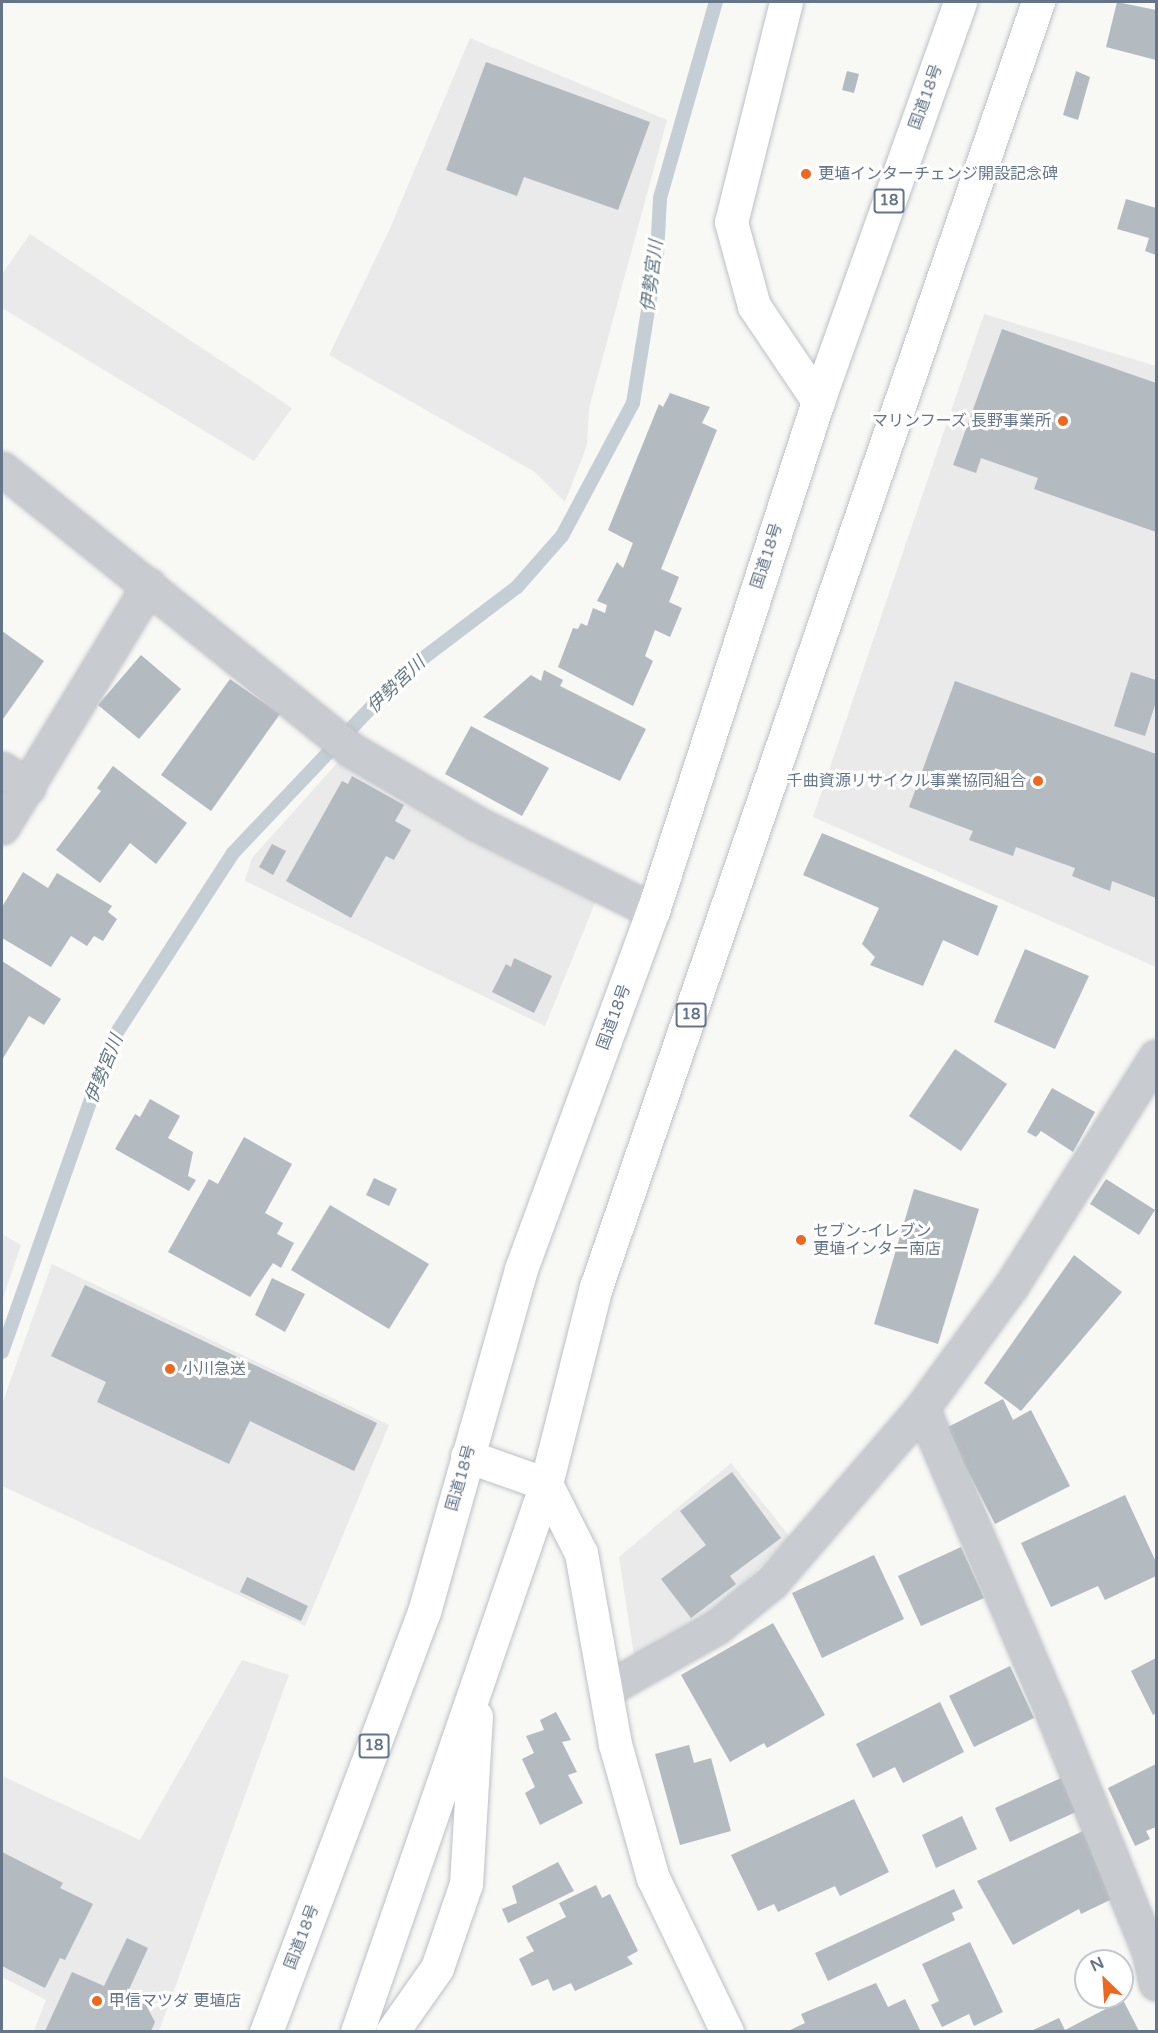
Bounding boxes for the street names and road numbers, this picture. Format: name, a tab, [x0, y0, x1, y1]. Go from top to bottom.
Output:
street label: 国道18号	[905, 62, 947, 132]
road number: 18	[872, 189, 906, 213]
street label: 国道18号	[747, 521, 787, 591]
street label: 国道18号	[593, 982, 635, 1052]
road number: 18	[674, 1003, 708, 1027]
street label: 国道18号	[442, 1443, 480, 1513]
road number: 18	[358, 1734, 391, 1758]
street label: 国道18号	[281, 1902, 323, 1972]

